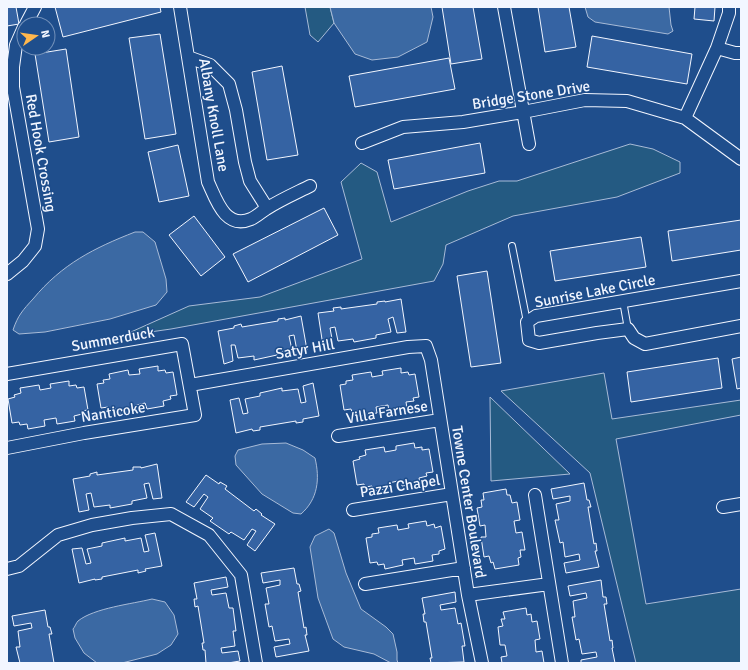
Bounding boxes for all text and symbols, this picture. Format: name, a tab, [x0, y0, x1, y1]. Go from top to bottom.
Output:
north arrow	[16, 16, 56, 56]
text: N	[38, 29, 52, 39]
street label: Albany Knoll Lane	[195, 57, 233, 173]
street label: Bridge Stone Drive	[471, 77, 591, 113]
street label: Red Hook Crossing	[22, 93, 60, 214]
street label: Sunrise Lake Circle	[533, 270, 657, 312]
street label: Summerduck	[70, 323, 156, 355]
street label: Satyr Hill	[274, 335, 336, 363]
street label: Villa Farnese	[345, 397, 429, 427]
street label: Nanticoke	[80, 398, 146, 426]
street label: Towne Center Boulevard	[448, 424, 490, 580]
street label: Pazzi Chapel	[358, 471, 442, 501]

